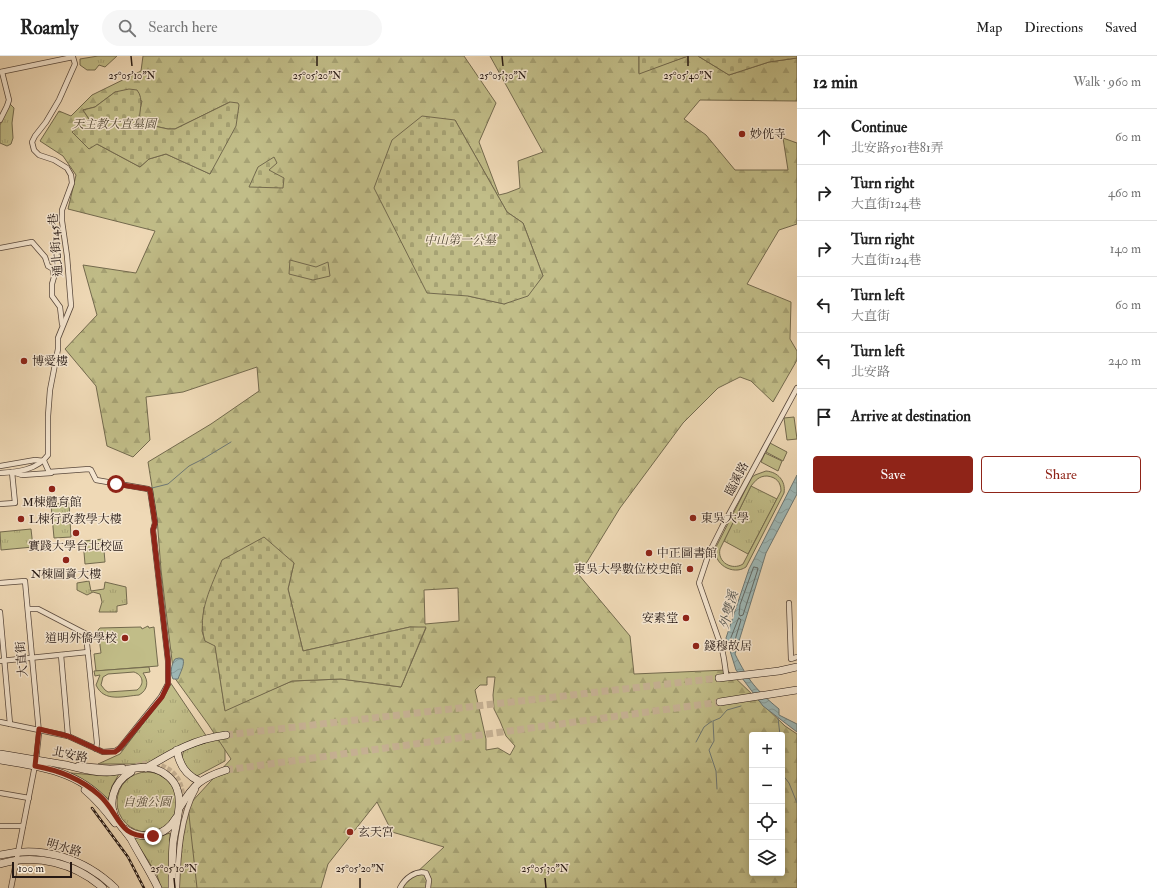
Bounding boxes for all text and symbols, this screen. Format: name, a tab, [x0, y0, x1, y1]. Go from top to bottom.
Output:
search box	[102, 10, 382, 46]
text: Roamly	[20, 16, 78, 40]
icon: search	[116, 17, 138, 39]
text: Search here	[148, 18, 218, 37]
text: Map	[976, 19, 1002, 36]
text: Directions	[1024, 19, 1083, 36]
text: Saved	[1105, 19, 1137, 36]
text: 25°05'10"N	[108, 70, 156, 82]
text: 25°05'20"N	[293, 70, 341, 82]
text: 25°05'30"N	[479, 70, 527, 82]
text: 25°05'40"N	[664, 70, 712, 82]
text: 12 min	[813, 72, 858, 93]
text: Walk · 960 m	[1073, 74, 1141, 90]
park label: 天主教大直墓園	[72, 117, 158, 132]
text: Continue	[851, 118, 907, 137]
icon: ahead	[813, 126, 835, 148]
place label: 妙侊寺	[750, 127, 786, 142]
marker: 妙侊寺	[737, 129, 747, 139]
text: 60 m	[1115, 129, 1141, 145]
text: 北安路501巷81弄	[851, 140, 944, 156]
text: Turn right	[851, 174, 914, 193]
icon: right	[813, 182, 835, 204]
text: 460 m	[1108, 185, 1141, 201]
text: 大直街124巷	[851, 196, 921, 212]
street label: 通北街145巷	[46, 212, 66, 278]
text: Turn right	[851, 230, 914, 249]
park label: 中山第一公墓	[424, 233, 498, 248]
icon: right	[813, 238, 835, 260]
text: 140 m	[1110, 241, 1141, 257]
text: 大直街124巷	[851, 252, 921, 268]
text: Turn left	[851, 286, 905, 305]
icon: left	[813, 294, 835, 316]
text: 60 m	[1115, 297, 1141, 313]
text: 大直街	[851, 308, 890, 324]
text: Turn left	[851, 342, 905, 361]
icon: left	[813, 350, 835, 372]
text: 240 m	[1108, 353, 1141, 369]
place label: 博愛樓	[32, 354, 68, 369]
marker: 博愛樓	[19, 356, 29, 366]
text: 北安路	[851, 364, 890, 380]
icon: arrive	[813, 406, 835, 428]
text: Arrive at destination	[851, 407, 971, 426]
button: Save	[813, 456, 973, 493]
button: Share	[981, 456, 1141, 493]
street label: 臨溪路	[722, 460, 752, 498]
route start	[107, 475, 125, 493]
marker: M棟體育館	[47, 484, 57, 494]
place label: M棟體育館	[22, 495, 82, 510]
place label: 東吳大學	[701, 511, 749, 526]
place label: L棟行政教學大樓	[29, 512, 122, 527]
marker: 東吳大學	[688, 513, 698, 523]
marker: L棟行政教學大樓	[16, 514, 26, 524]
marker: 實踐大學台北校區	[71, 528, 81, 538]
place label: 實踐大學台北校區	[28, 539, 124, 554]
place label: 中正圖書館	[657, 546, 717, 561]
marker: 中正圖書館	[644, 548, 654, 558]
marker: N棟圖資大樓	[61, 555, 71, 565]
place label: 東吳大學數位校史館	[574, 562, 682, 577]
marker: 東吳大學數位校史館	[685, 564, 695, 574]
place label: N棟圖資大樓	[31, 567, 101, 582]
water label: 外雙溪	[716, 587, 742, 631]
place label: 安素堂	[642, 611, 678, 626]
marker: 安素堂	[681, 613, 691, 623]
place label: 道明外僑學校	[45, 631, 117, 646]
marker: 道明外僑學校	[120, 633, 130, 643]
street label: 大直街	[13, 639, 31, 678]
place label: 錢穆故居	[704, 639, 752, 654]
marker: 錢穆故居	[691, 641, 701, 651]
map controls	[749, 732, 785, 876]
button: +	[749, 732, 785, 768]
street label: 北安路	[51, 744, 89, 766]
button: −	[749, 768, 785, 804]
park label: 自強公園	[123, 795, 173, 810]
button: locate	[749, 804, 785, 840]
place label: 玄天宮	[358, 825, 394, 840]
route end	[144, 827, 162, 845]
marker: 玄天宮	[345, 827, 355, 837]
street label: 明水路	[45, 836, 83, 860]
button: layers	[749, 840, 785, 876]
scale bar	[12, 860, 72, 879]
text: 100 m	[18, 862, 44, 875]
text: 25°05'10"N	[150, 863, 198, 875]
text: 25°05'20"N	[336, 863, 384, 875]
text: 25°05'30"N	[521, 863, 569, 875]

